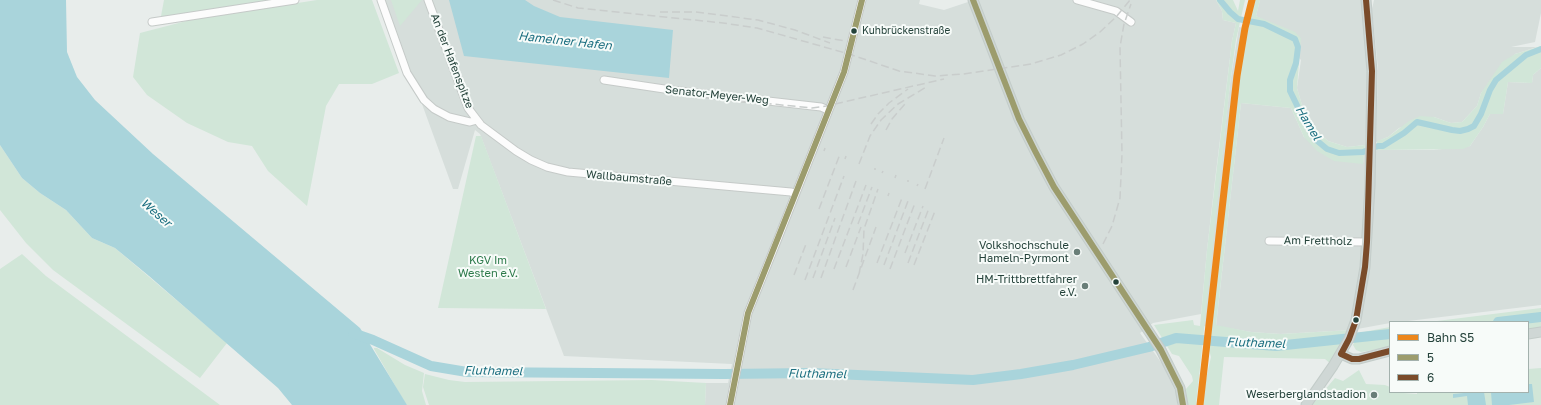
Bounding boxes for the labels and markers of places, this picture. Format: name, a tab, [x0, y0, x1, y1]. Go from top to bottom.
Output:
place label: Kuhbrückenstraße	[862, 25, 950, 37]
marker: Kuhbrückenstraße	[849, 26, 859, 36]
place label: Volkshochschule Hameln-Pyrmont	[979, 239, 1069, 265]
marker: Volkshochschule Hameln-Pyrmont	[1072, 247, 1082, 257]
place label: HM-Trittbrettfahrer e.V.	[976, 273, 1077, 299]
unlabelled marker	[1111, 277, 1121, 287]
marker: HM-Trittbrettfahrer e.V.	[1080, 281, 1090, 291]
unlabelled marker	[1351, 315, 1361, 325]
place label: Weserberglandstadion	[1246, 388, 1366, 402]
marker: Weserberglandstadion	[1369, 390, 1379, 400]

